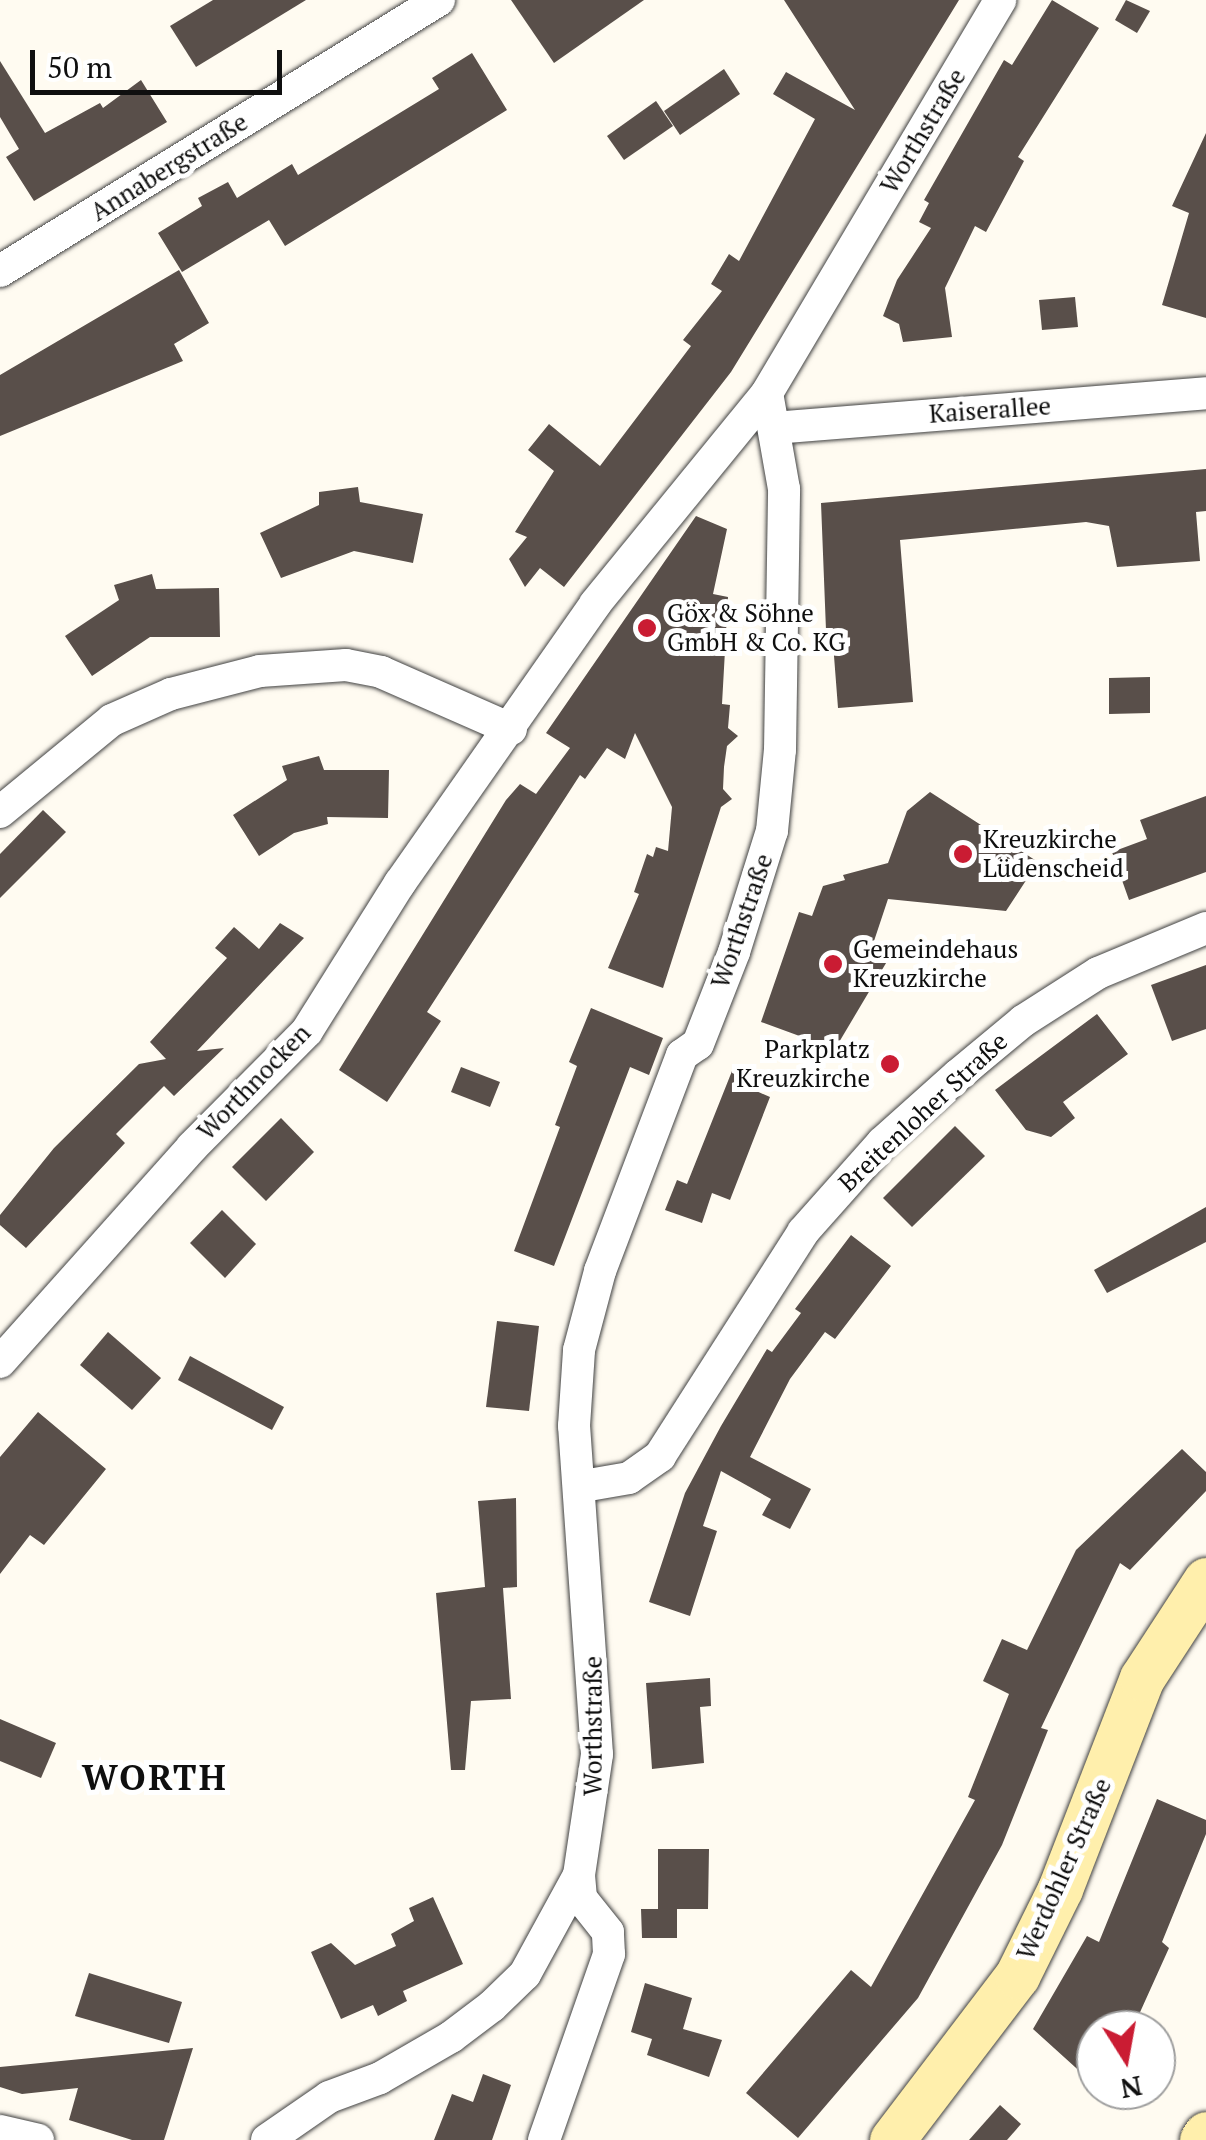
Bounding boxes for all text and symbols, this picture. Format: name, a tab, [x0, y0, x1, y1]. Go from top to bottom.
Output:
scale bar	[35, 30, 288, 92]
text: 50 m	[47, 47, 112, 87]
street label: Worthstraße	[874, 63, 972, 199]
street label: Annabergstraße	[85, 107, 253, 227]
street label: Kaiserallee	[928, 391, 1052, 429]
place label: Göx & Söhne GmbH & Co. KG	[667, 599, 846, 658]
marker: Göx & Söhne GmbH & Co. KG	[636, 617, 658, 639]
place label: Kreuzkirche Lüdenscheid	[983, 825, 1123, 884]
marker: Kreuzkirche Lüdenscheid	[952, 843, 974, 865]
street label: Worthstraße	[705, 850, 779, 992]
place label: Gemeindehaus Kreuzkirche	[853, 935, 1018, 994]
marker: Gemeindehaus Kreuzkirche	[822, 953, 844, 975]
street label: Worthnocken	[191, 1018, 317, 1146]
street label: Breitenloher Straße	[833, 1026, 1013, 1198]
place label: Parkplatz Kreuzkirche	[736, 1035, 870, 1094]
marker: Parkplatz Kreuzkirche	[879, 1053, 901, 1075]
street label: Worthstraße	[578, 1656, 608, 1796]
district label: WORTH	[82, 1756, 228, 1798]
street label: Werdohler Straße	[1011, 1774, 1117, 1964]
north arrow	[1076, 2010, 1176, 2110]
text: N	[1117, 2068, 1145, 2108]

